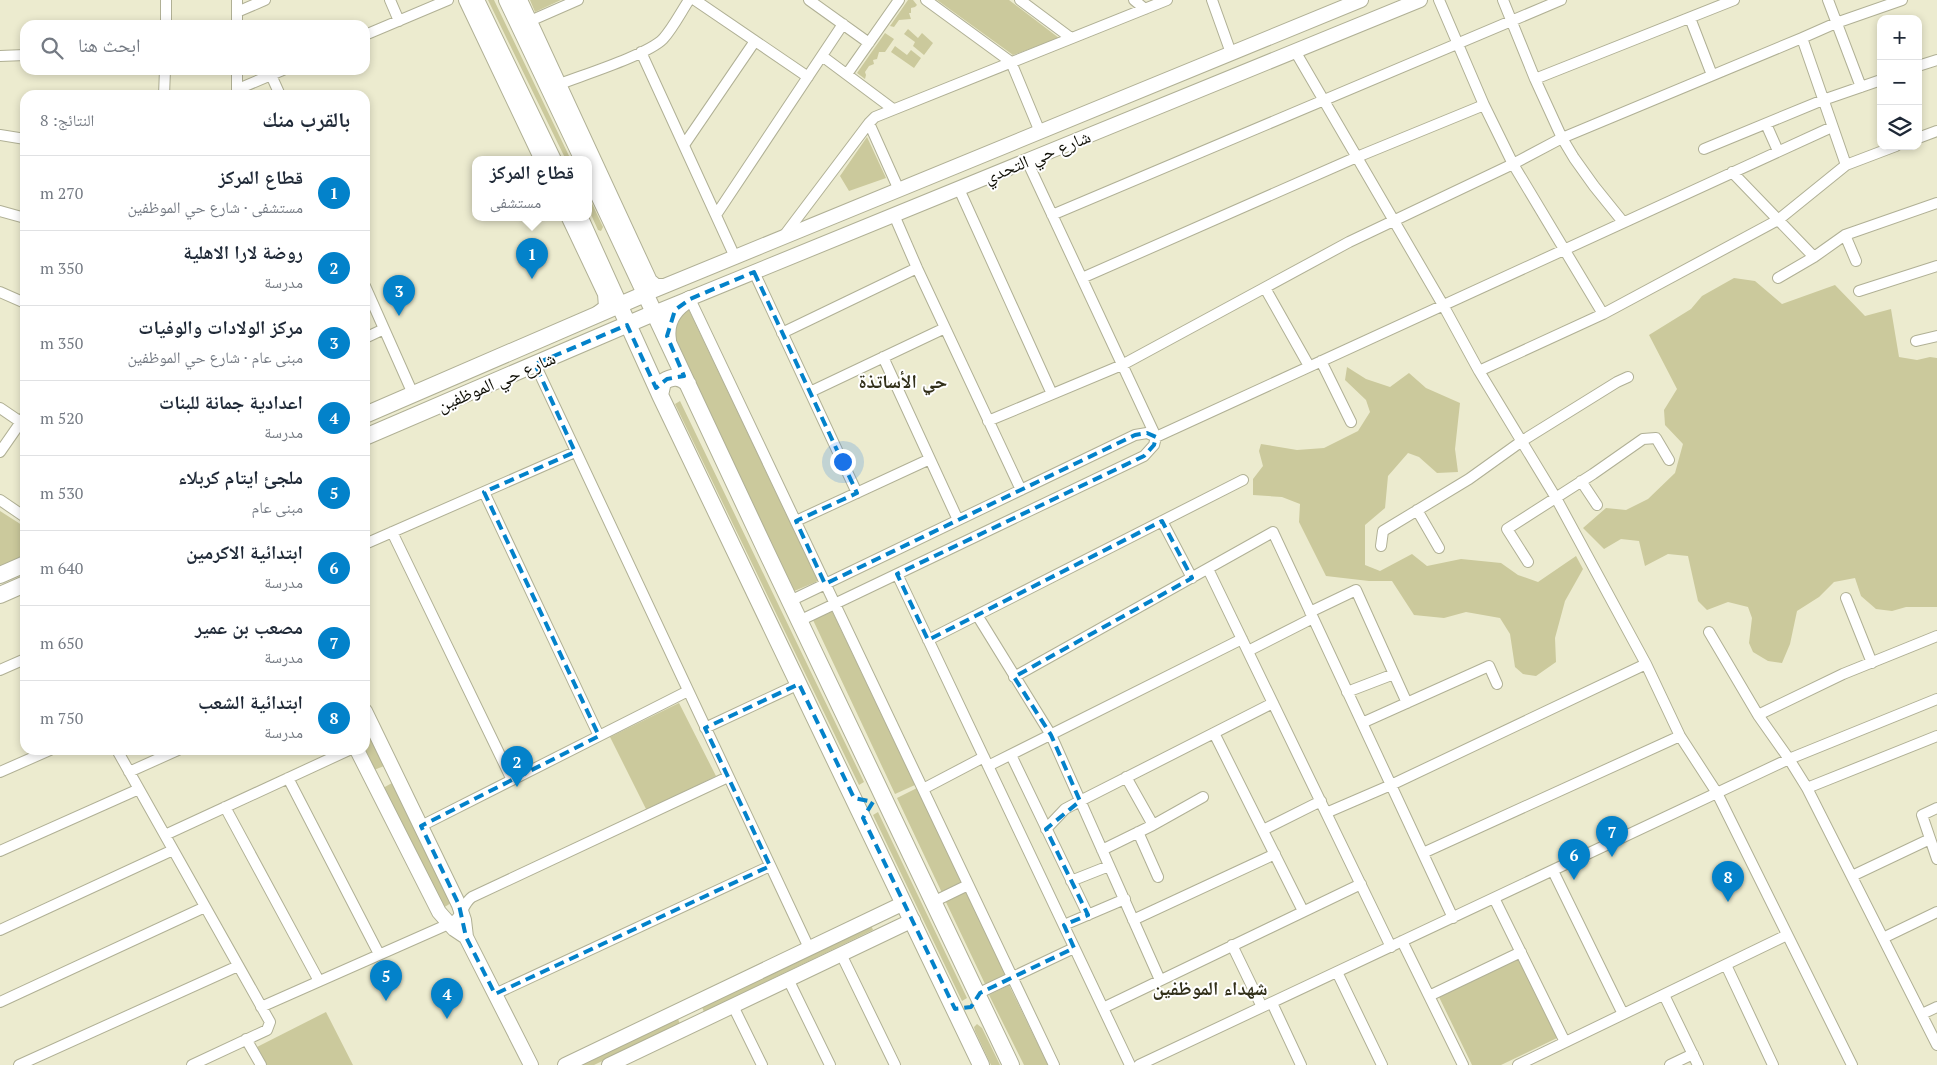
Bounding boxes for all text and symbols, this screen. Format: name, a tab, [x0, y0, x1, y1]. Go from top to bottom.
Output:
map controls	[1877, 15, 1922, 150]
button: +	[1877, 15, 1922, 60]
search box	[20, 20, 370, 75]
text: ابحث هنا	[78, 32, 141, 57]
icon: search	[38, 34, 66, 62]
button: −	[1877, 60, 1922, 105]
text: بالقرب منك	[262, 105, 350, 133]
button: layers	[1877, 105, 1922, 150]
text: النتائج: 8	[40, 109, 94, 131]
street label: شارع حي التحدي	[980, 124, 1095, 192]
popup	[472, 156, 592, 221]
text: قطاع المركز	[490, 159, 574, 184]
text: قطاع المركز	[219, 164, 303, 189]
text: 270 m	[40, 182, 83, 204]
text: 1	[329, 182, 339, 204]
text: مستشفى	[490, 191, 541, 213]
text: مستشفى · شارع حي الموظفين	[127, 196, 303, 218]
pin: 1	[516, 238, 548, 279]
text: روضة لارا الاهلية	[183, 239, 303, 264]
text: 350 m	[40, 257, 83, 279]
text: 2	[329, 257, 339, 279]
text: مدرسة	[264, 271, 303, 293]
pin: 3	[383, 275, 415, 316]
text: مركز الولادات والوفيات	[138, 314, 303, 339]
text: 350 m	[40, 332, 83, 354]
text: 3	[329, 332, 339, 354]
street label: شارع حي الموظفين	[433, 345, 560, 420]
text: مبنى عام · شارع حي الموظفين	[127, 346, 303, 368]
district label: حي الأساتذة	[859, 368, 947, 396]
text: اعدادية جمانة للبنات	[159, 389, 303, 414]
text: 520 m	[40, 407, 83, 429]
text: 4	[329, 407, 339, 429]
text: مدرسة	[264, 421, 303, 443]
your location	[830, 449, 856, 475]
text: ملجئ ايتام كربلاء	[178, 464, 303, 489]
text: 530 m	[40, 482, 83, 504]
text: 5	[329, 482, 339, 504]
text: مبنى عام	[252, 496, 303, 518]
text: ابتدائية الاكرمين	[186, 539, 303, 564]
text: 640 m	[40, 557, 83, 579]
text: 6	[329, 557, 339, 579]
text: مدرسة	[264, 571, 303, 593]
text: مصعب بن عمير	[195, 614, 303, 639]
text: 650 m	[40, 632, 83, 654]
text: 7	[329, 632, 339, 654]
text: مدرسة	[264, 646, 303, 668]
text: ابتدائية الشعب	[198, 689, 303, 714]
text: 750 m	[40, 707, 83, 729]
text: 8	[329, 707, 339, 729]
text: مدرسة	[264, 721, 303, 743]
pin: 2	[501, 746, 533, 787]
pin: 7	[1596, 816, 1628, 857]
pin: 6	[1558, 839, 1590, 880]
pin: 8	[1712, 861, 1744, 902]
pin: 5	[370, 960, 402, 1001]
district label: شهداء الموظفين	[1152, 975, 1268, 1000]
pin: 4	[431, 978, 463, 1019]

